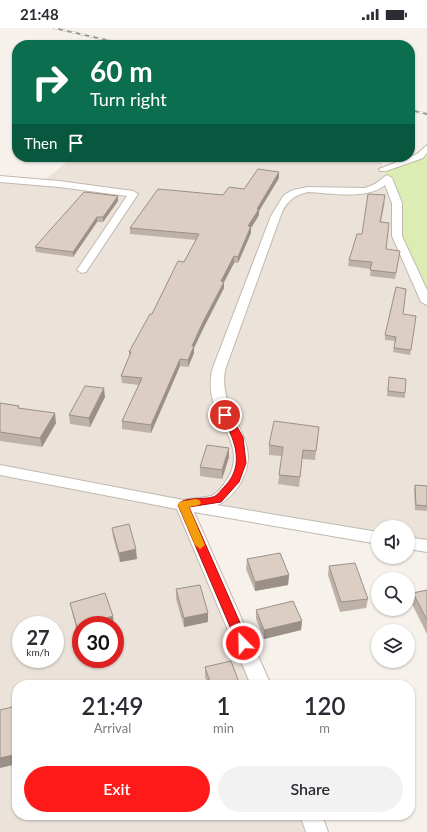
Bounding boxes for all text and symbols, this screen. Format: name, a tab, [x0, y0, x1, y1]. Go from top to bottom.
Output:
text: 21:48	[20, 5, 59, 23]
text: 60 m	[90, 54, 153, 88]
icon: right	[24, 56, 76, 108]
text: Turn right	[90, 88, 167, 110]
icon: arrive	[65, 132, 87, 154]
text: Then	[24, 134, 57, 152]
pin	[208, 398, 242, 432]
icon: arrive	[214, 404, 236, 426]
map controls	[371, 520, 415, 668]
button: sound	[371, 520, 415, 564]
button: search	[371, 572, 415, 616]
speed limit sign: 30	[72, 616, 124, 668]
position arrow	[222, 622, 264, 664]
button: layers	[371, 624, 415, 668]
text: 27	[26, 625, 50, 649]
text: km/h	[26, 646, 50, 658]
text: 21:49	[82, 691, 143, 720]
text: 1	[217, 691, 230, 720]
text: 120	[304, 691, 345, 720]
text: Arrival	[94, 720, 131, 736]
text: min	[213, 720, 234, 736]
text: m	[319, 720, 330, 736]
button: Exit	[24, 766, 210, 812]
button: Share	[218, 766, 403, 812]

